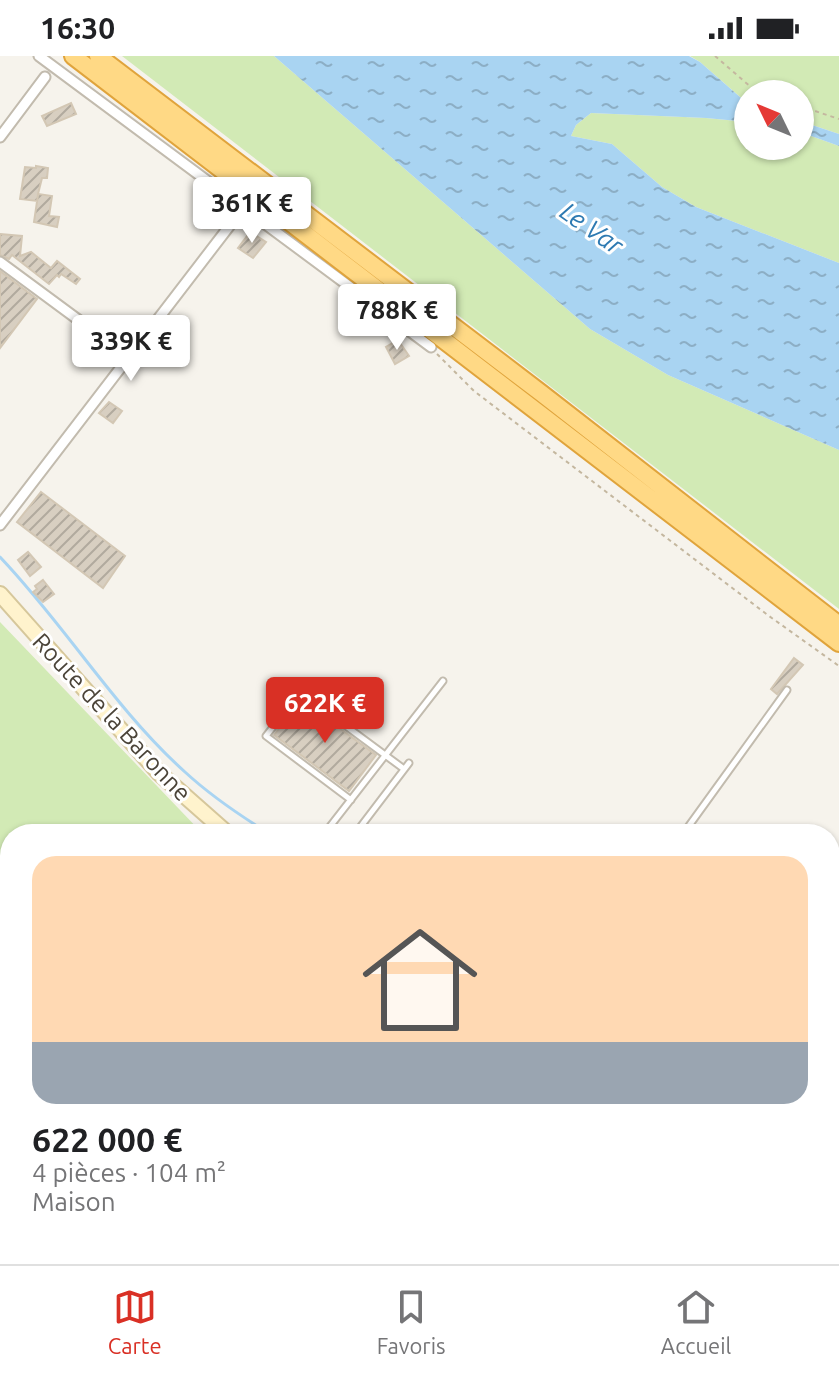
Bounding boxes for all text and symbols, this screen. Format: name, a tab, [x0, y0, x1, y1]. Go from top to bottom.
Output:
text: 16:30	[40, 11, 115, 45]
north arrow	[734, 80, 814, 160]
map controls	[734, 80, 814, 160]
pin: 361K €	[187, 177, 317, 245]
text: 361K €	[211, 188, 293, 217]
water label: Le Var	[555, 196, 630, 261]
pin: 788K €	[332, 284, 462, 352]
text: 788K €	[356, 295, 438, 324]
pin: 339K €	[66, 315, 196, 383]
text: 339K €	[90, 326, 172, 355]
street label: Route de la Baronne	[27, 628, 197, 806]
pin: 622K €	[260, 677, 390, 745]
text: 622K €	[284, 688, 366, 717]
icon: home	[348, 908, 492, 1052]
text: 622 000 €	[32, 1120, 182, 1158]
text: 4 pièces · 104 m²	[32, 1158, 226, 1187]
text: Maison	[32, 1187, 116, 1216]
tab: Carte	[108, 1285, 162, 1358]
tab: Favoris	[377, 1285, 446, 1358]
tab: Accueil	[661, 1285, 731, 1358]

